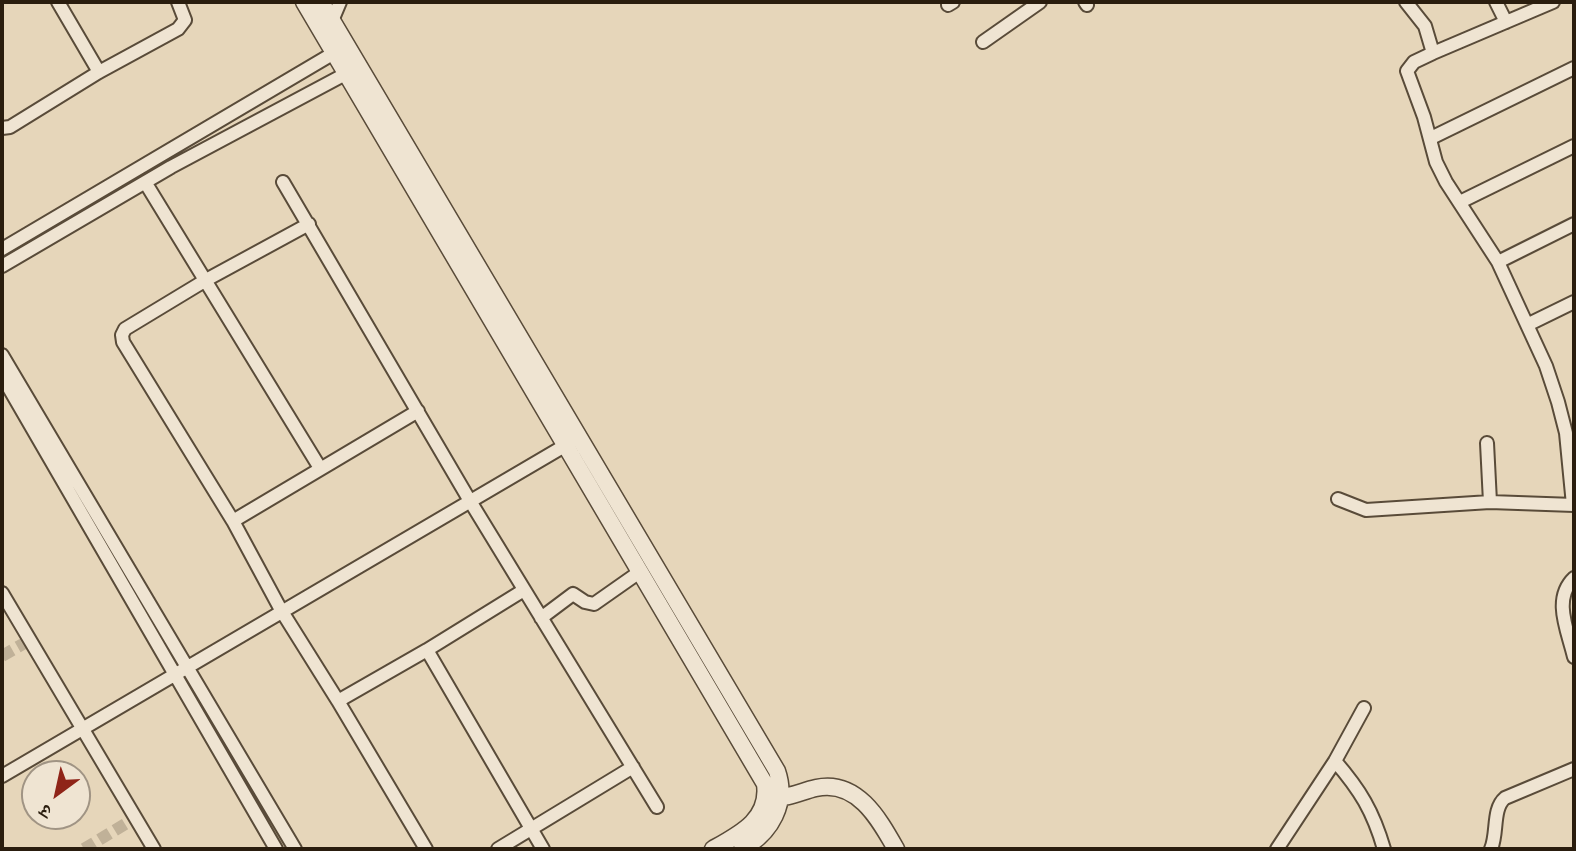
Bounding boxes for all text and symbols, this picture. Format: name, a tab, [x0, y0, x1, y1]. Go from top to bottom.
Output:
north arrow	[21, 760, 91, 830]
text: उ	[35, 799, 56, 824]

